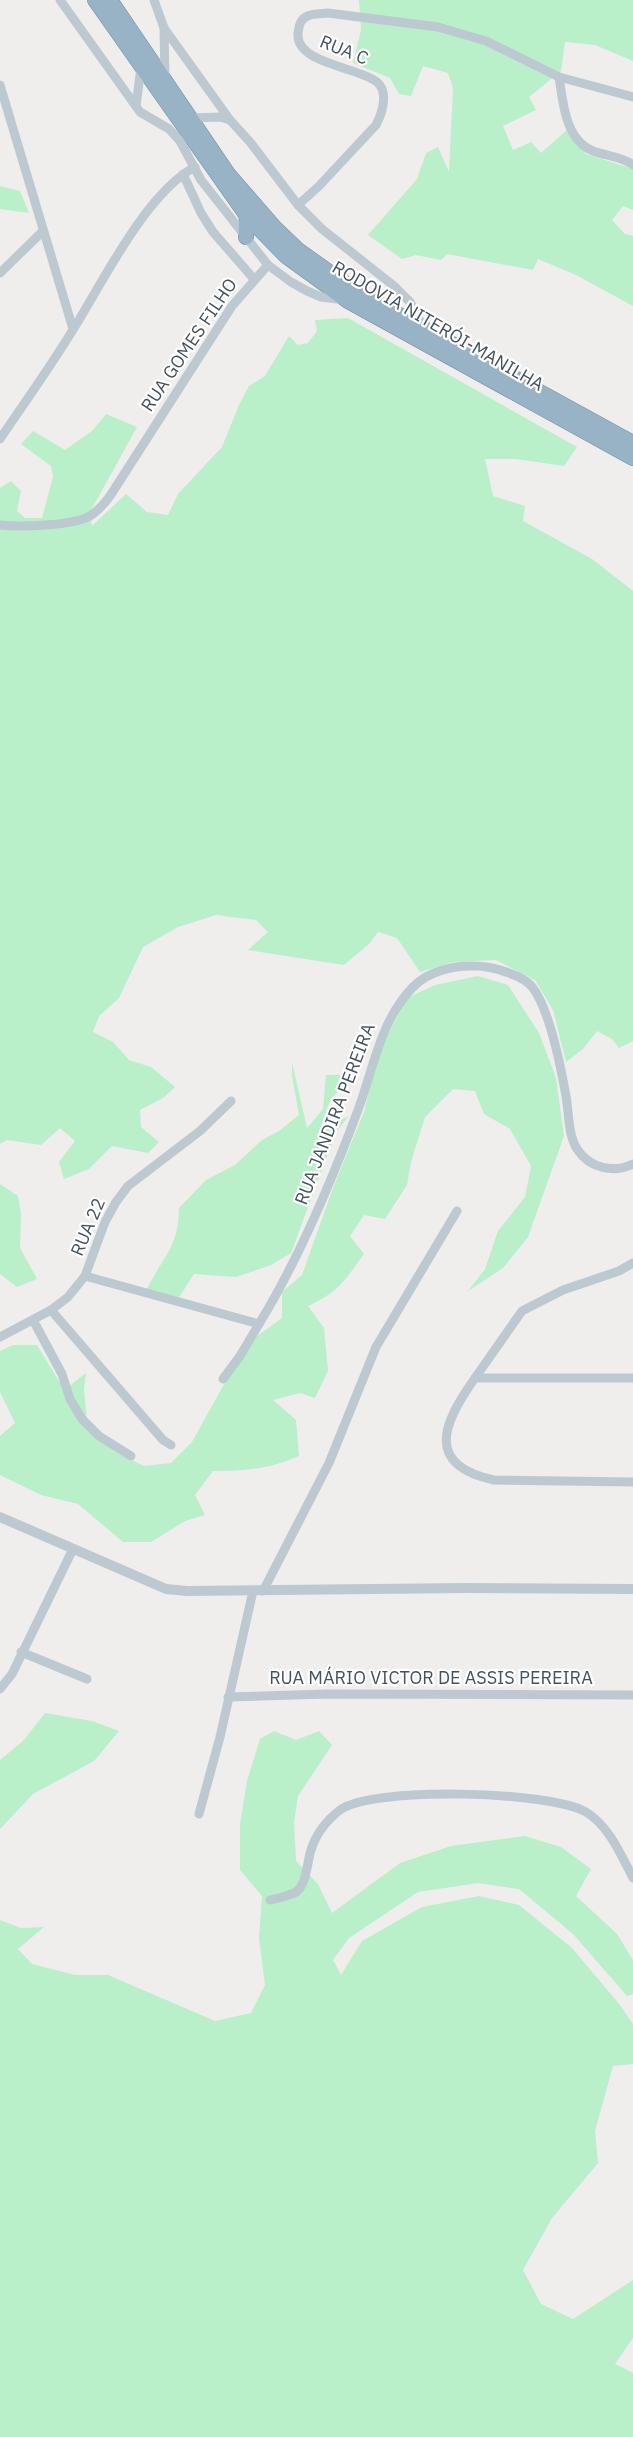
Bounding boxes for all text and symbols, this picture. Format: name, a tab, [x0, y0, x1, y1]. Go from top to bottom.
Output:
street label: RUA C	[317, 29, 372, 70]
street label: RODOVIA NITERÓI-MANILHA	[328, 255, 549, 396]
street label: RUA GOMES FILHO	[135, 274, 242, 416]
street label: RUA JANDIRA PEREIRA	[289, 1019, 380, 1208]
street label: RUA 22	[65, 1194, 110, 1259]
street label: RUA MÁRIO VICTOR DE ASSIS PEREIRA	[269, 1666, 593, 1689]

